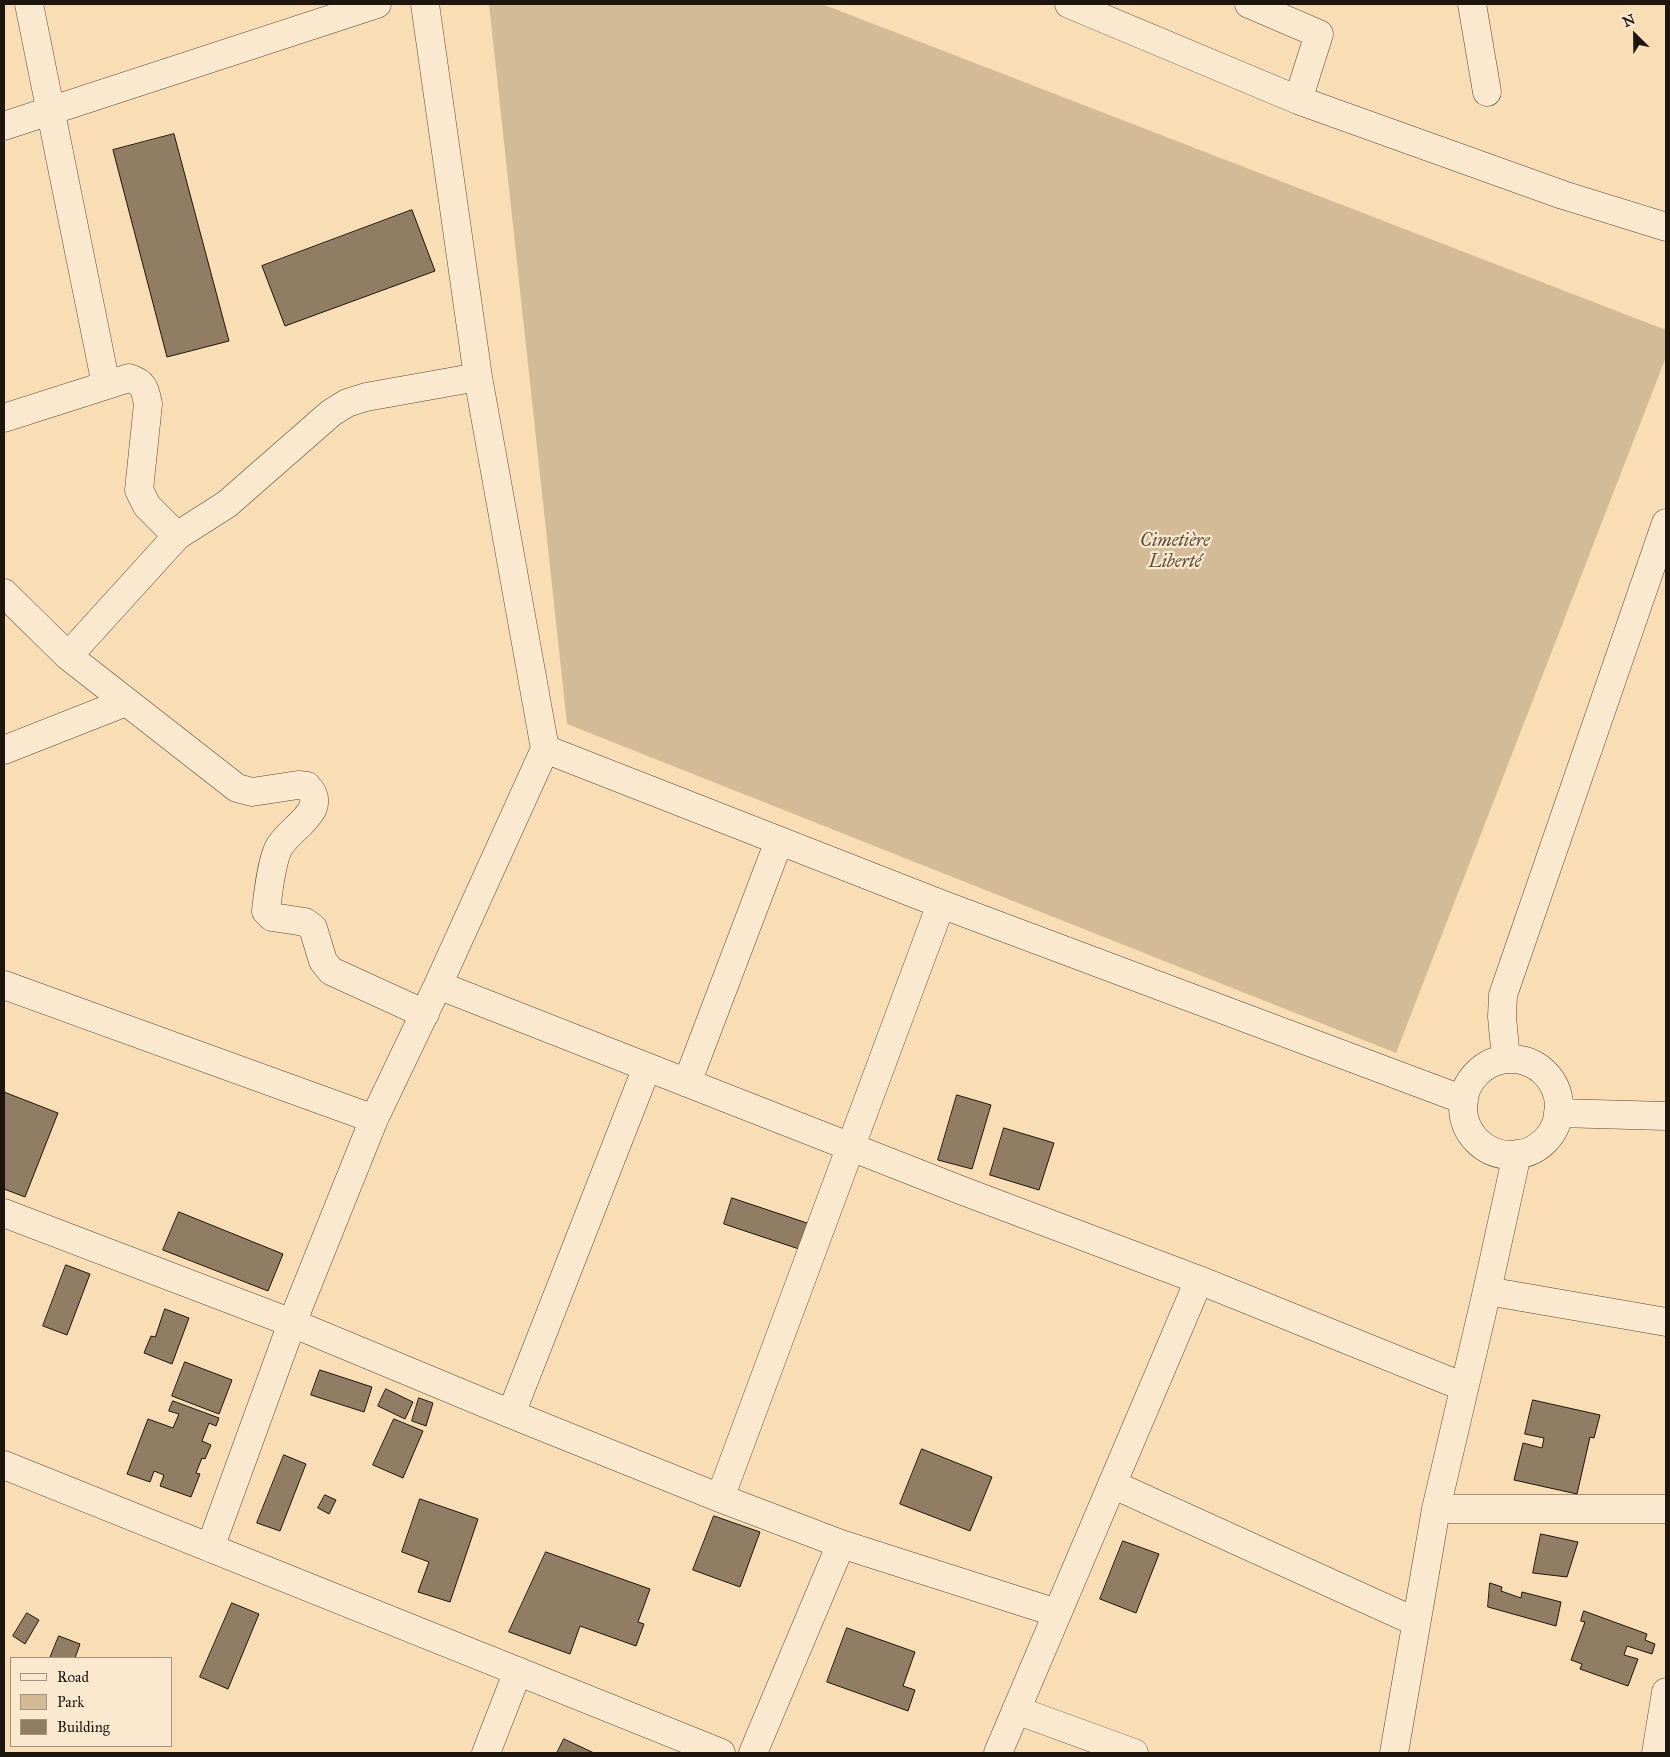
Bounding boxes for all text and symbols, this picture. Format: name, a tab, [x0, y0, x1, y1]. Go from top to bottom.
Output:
north arrow	[1610, 10, 1660, 60]
text: N	[1620, 11, 1638, 31]
park label: Cimetière Liberté	[1140, 531, 1210, 574]
legend	[10, 1657, 172, 1747]
text: Road	[57, 1668, 89, 1686]
text: Park	[57, 1693, 84, 1711]
text: Building	[57, 1718, 110, 1736]

